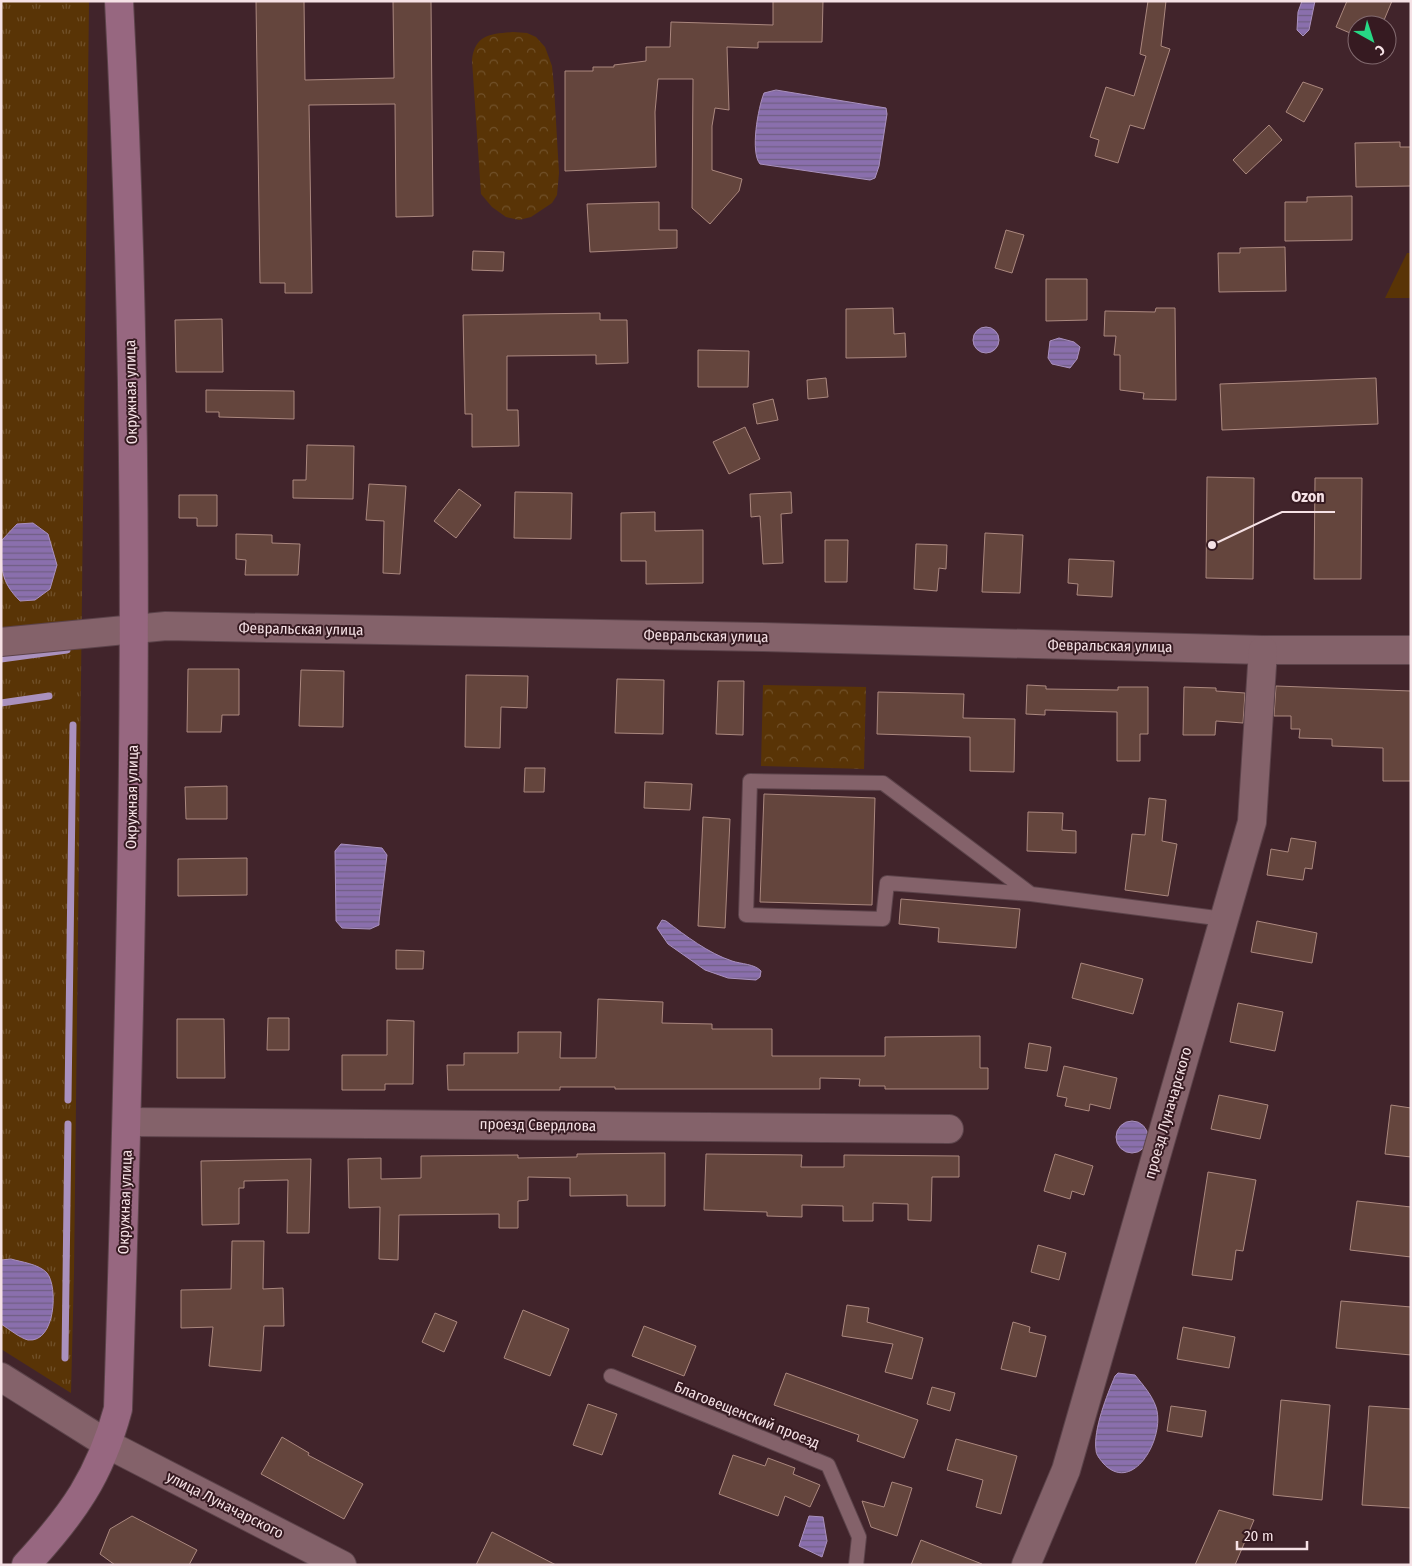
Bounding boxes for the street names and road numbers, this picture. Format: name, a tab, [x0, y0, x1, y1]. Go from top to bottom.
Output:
street label: Окружная улица	[121, 340, 141, 444]
street label: Февральская улица	[238, 619, 364, 639]
street label: Февральская улица	[643, 626, 769, 646]
street label: Февральская улица	[1047, 636, 1173, 656]
street label: Окружная улица	[122, 745, 142, 849]
street label: проезд Луначарского	[1141, 1045, 1196, 1181]
street label: проезд Свердлова	[480, 1115, 596, 1135]
street label: Окружная улица	[114, 1149, 136, 1255]
street label: Благовещенский проезд	[672, 1378, 822, 1452]
street label: улица Луначарского	[163, 1468, 287, 1542]

